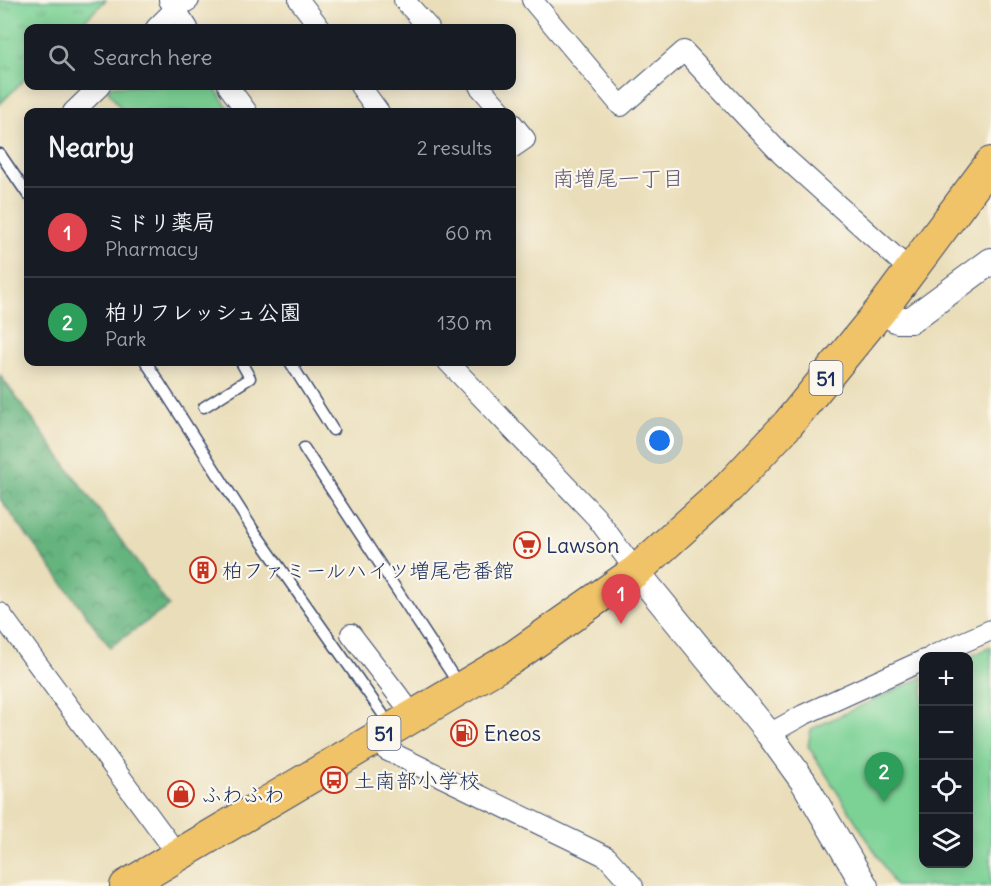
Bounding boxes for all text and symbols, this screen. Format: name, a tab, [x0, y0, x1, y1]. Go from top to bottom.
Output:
search box	[24, 24, 516, 90]
icon: search	[45, 41, 78, 74]
text: Search here	[93, 43, 212, 71]
text: Nearby	[48, 131, 134, 164]
text: 2 results	[417, 135, 492, 160]
district label: 南増尾一丁目	[552, 164, 684, 192]
text: ミドリ薬局	[105, 208, 215, 236]
text: 1	[64, 220, 71, 245]
text: 60 m	[445, 220, 492, 245]
text: Pharmacy	[105, 236, 199, 261]
text: 柏リフレッシュ公園	[105, 298, 301, 326]
text: 2	[62, 310, 73, 335]
text: 130 m	[437, 310, 492, 335]
text: Park	[105, 326, 146, 351]
road number: 51	[810, 361, 842, 395]
your location	[645, 426, 674, 455]
supermarket icon: Lawson	[512, 530, 542, 560]
place label: Lawson	[546, 532, 619, 559]
building icon: 柏ファミールハイツ増尾壱番館	[188, 555, 218, 585]
place label: 柏ファミールハイツ増尾壱番館	[222, 557, 514, 584]
pin: 1	[602, 574, 640, 624]
map controls	[919, 652, 973, 868]
button: +	[919, 652, 973, 706]
button: −	[919, 706, 973, 760]
road number: 51	[368, 716, 400, 750]
fuel station icon: Eneos	[449, 718, 479, 748]
place label: Eneos	[484, 720, 541, 747]
pin: 2	[864, 752, 904, 802]
button: locate	[919, 760, 973, 814]
bus stop icon: 土南部小学校	[319, 765, 349, 795]
place label: 土南部小学校	[354, 767, 480, 794]
shop icon: ふわふわ	[166, 779, 196, 809]
place label: ふわふわ	[201, 781, 285, 808]
button: layers	[919, 814, 973, 868]

